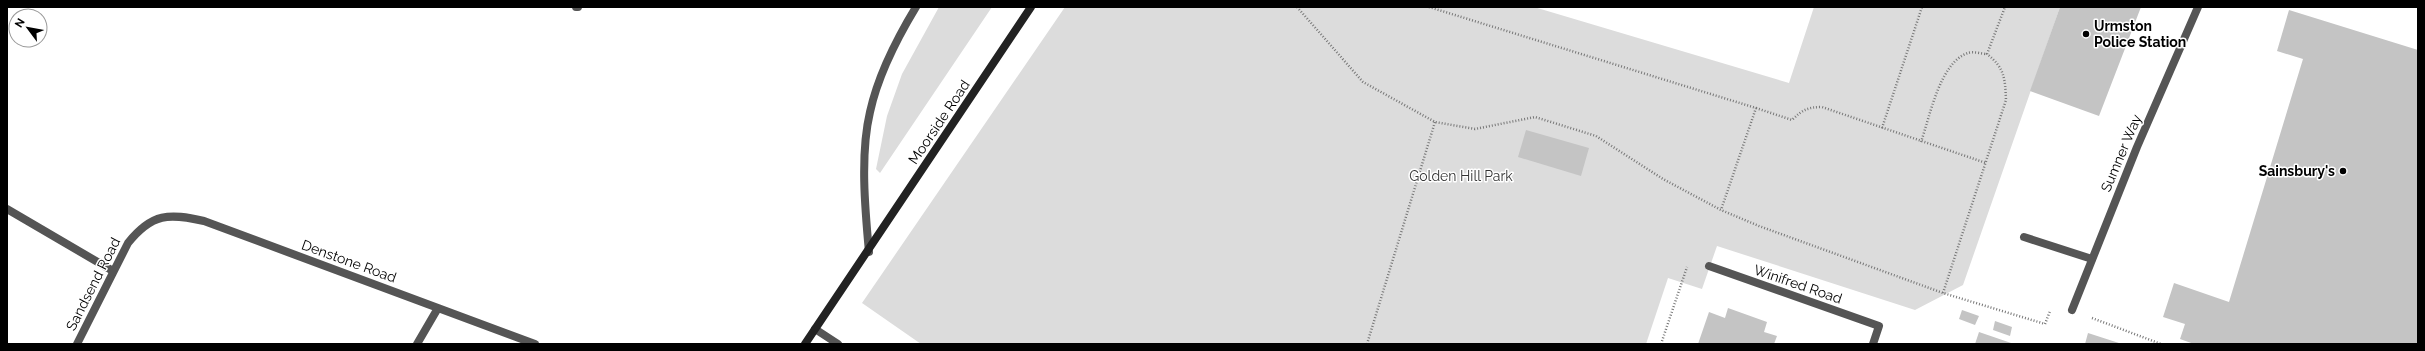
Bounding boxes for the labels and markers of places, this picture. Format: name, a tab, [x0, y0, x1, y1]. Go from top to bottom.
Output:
place label: Urmston Police Station	[2094, 18, 2186, 50]
marker: Urmston Police Station	[2081, 29, 2091, 39]
place label: Sainsbury's	[2259, 163, 2335, 179]
marker: Sainsbury's	[2338, 166, 2348, 176]

